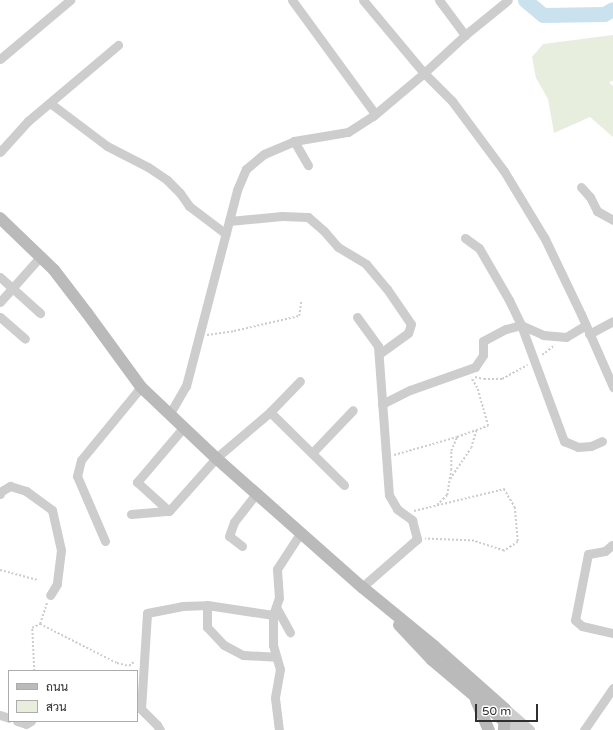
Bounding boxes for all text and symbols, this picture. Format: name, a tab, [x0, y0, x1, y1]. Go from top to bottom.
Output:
legend	[8, 670, 138, 722]
text: ถนน	[46, 680, 68, 694]
scale bar	[477, 696, 540, 722]
text: สวน	[46, 700, 67, 714]
text: 50 m	[482, 704, 511, 718]

